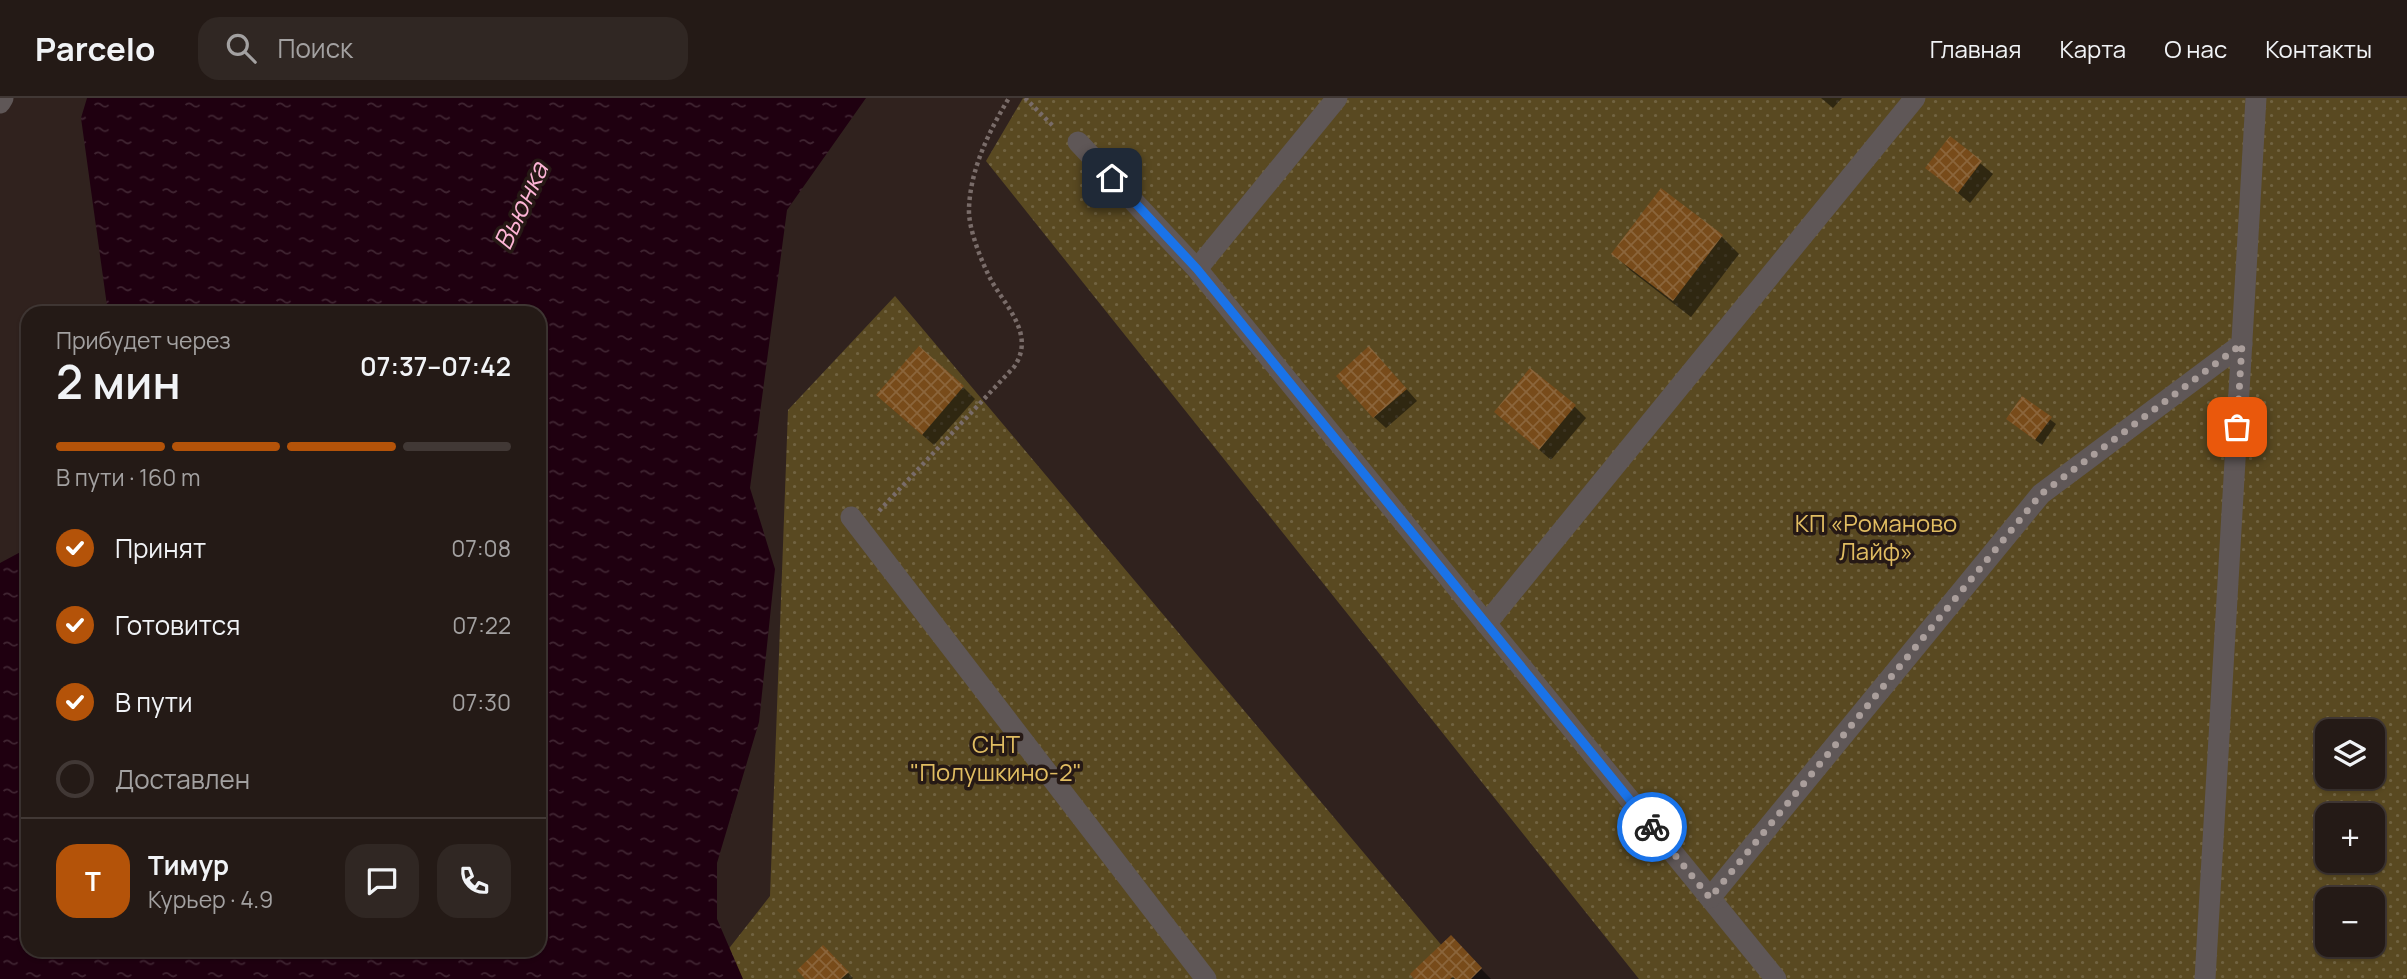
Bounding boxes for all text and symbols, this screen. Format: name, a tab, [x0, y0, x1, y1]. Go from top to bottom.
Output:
search box	[198, 17, 688, 80]
text: Parcelo	[35, 26, 156, 71]
icon: search	[222, 29, 260, 67]
text: Поиск	[278, 30, 353, 66]
text: Главная	[1930, 32, 2021, 65]
text: Карта	[2059, 32, 2126, 65]
text: О нас	[2164, 32, 2227, 65]
text: Контакты	[2265, 32, 2372, 65]
pin	[1082, 148, 1142, 208]
water label: Вьюнка	[484, 155, 557, 255]
icon: home	[1093, 159, 1131, 197]
text: Прибудет через	[56, 324, 231, 356]
text: 07:37–07:42	[360, 348, 511, 384]
text: 2 мин	[56, 350, 181, 413]
pin	[2207, 397, 2267, 457]
icon: bag	[2218, 408, 2256, 446]
text: В пути · 160 m	[56, 461, 200, 493]
park label: КП «Романово Лайф»	[1795, 506, 1957, 567]
icon: check	[56, 529, 94, 567]
text: Принят	[115, 530, 206, 566]
text: 07:08	[451, 532, 511, 564]
icon: check	[56, 606, 94, 644]
text: Готовится	[115, 607, 240, 643]
text: 07:22	[452, 609, 511, 641]
icon: check	[56, 683, 94, 721]
text: В пути	[115, 684, 193, 720]
text: 07:30	[452, 686, 511, 718]
map controls	[2315, 719, 2385, 957]
button: layers	[2315, 719, 2385, 789]
park label: СНТ "Полушкино-2"	[910, 727, 1082, 788]
text: Доставлен	[115, 761, 250, 797]
courier	[1617, 792, 1687, 862]
button: +	[2315, 803, 2385, 873]
icon: bike	[1633, 808, 1671, 846]
button: chat	[345, 844, 419, 918]
button: phone	[437, 844, 511, 918]
text: Тимур	[148, 847, 229, 883]
text: Т	[85, 863, 101, 899]
text: Курьер · 4.9	[148, 883, 273, 915]
button: −	[2315, 887, 2385, 957]

